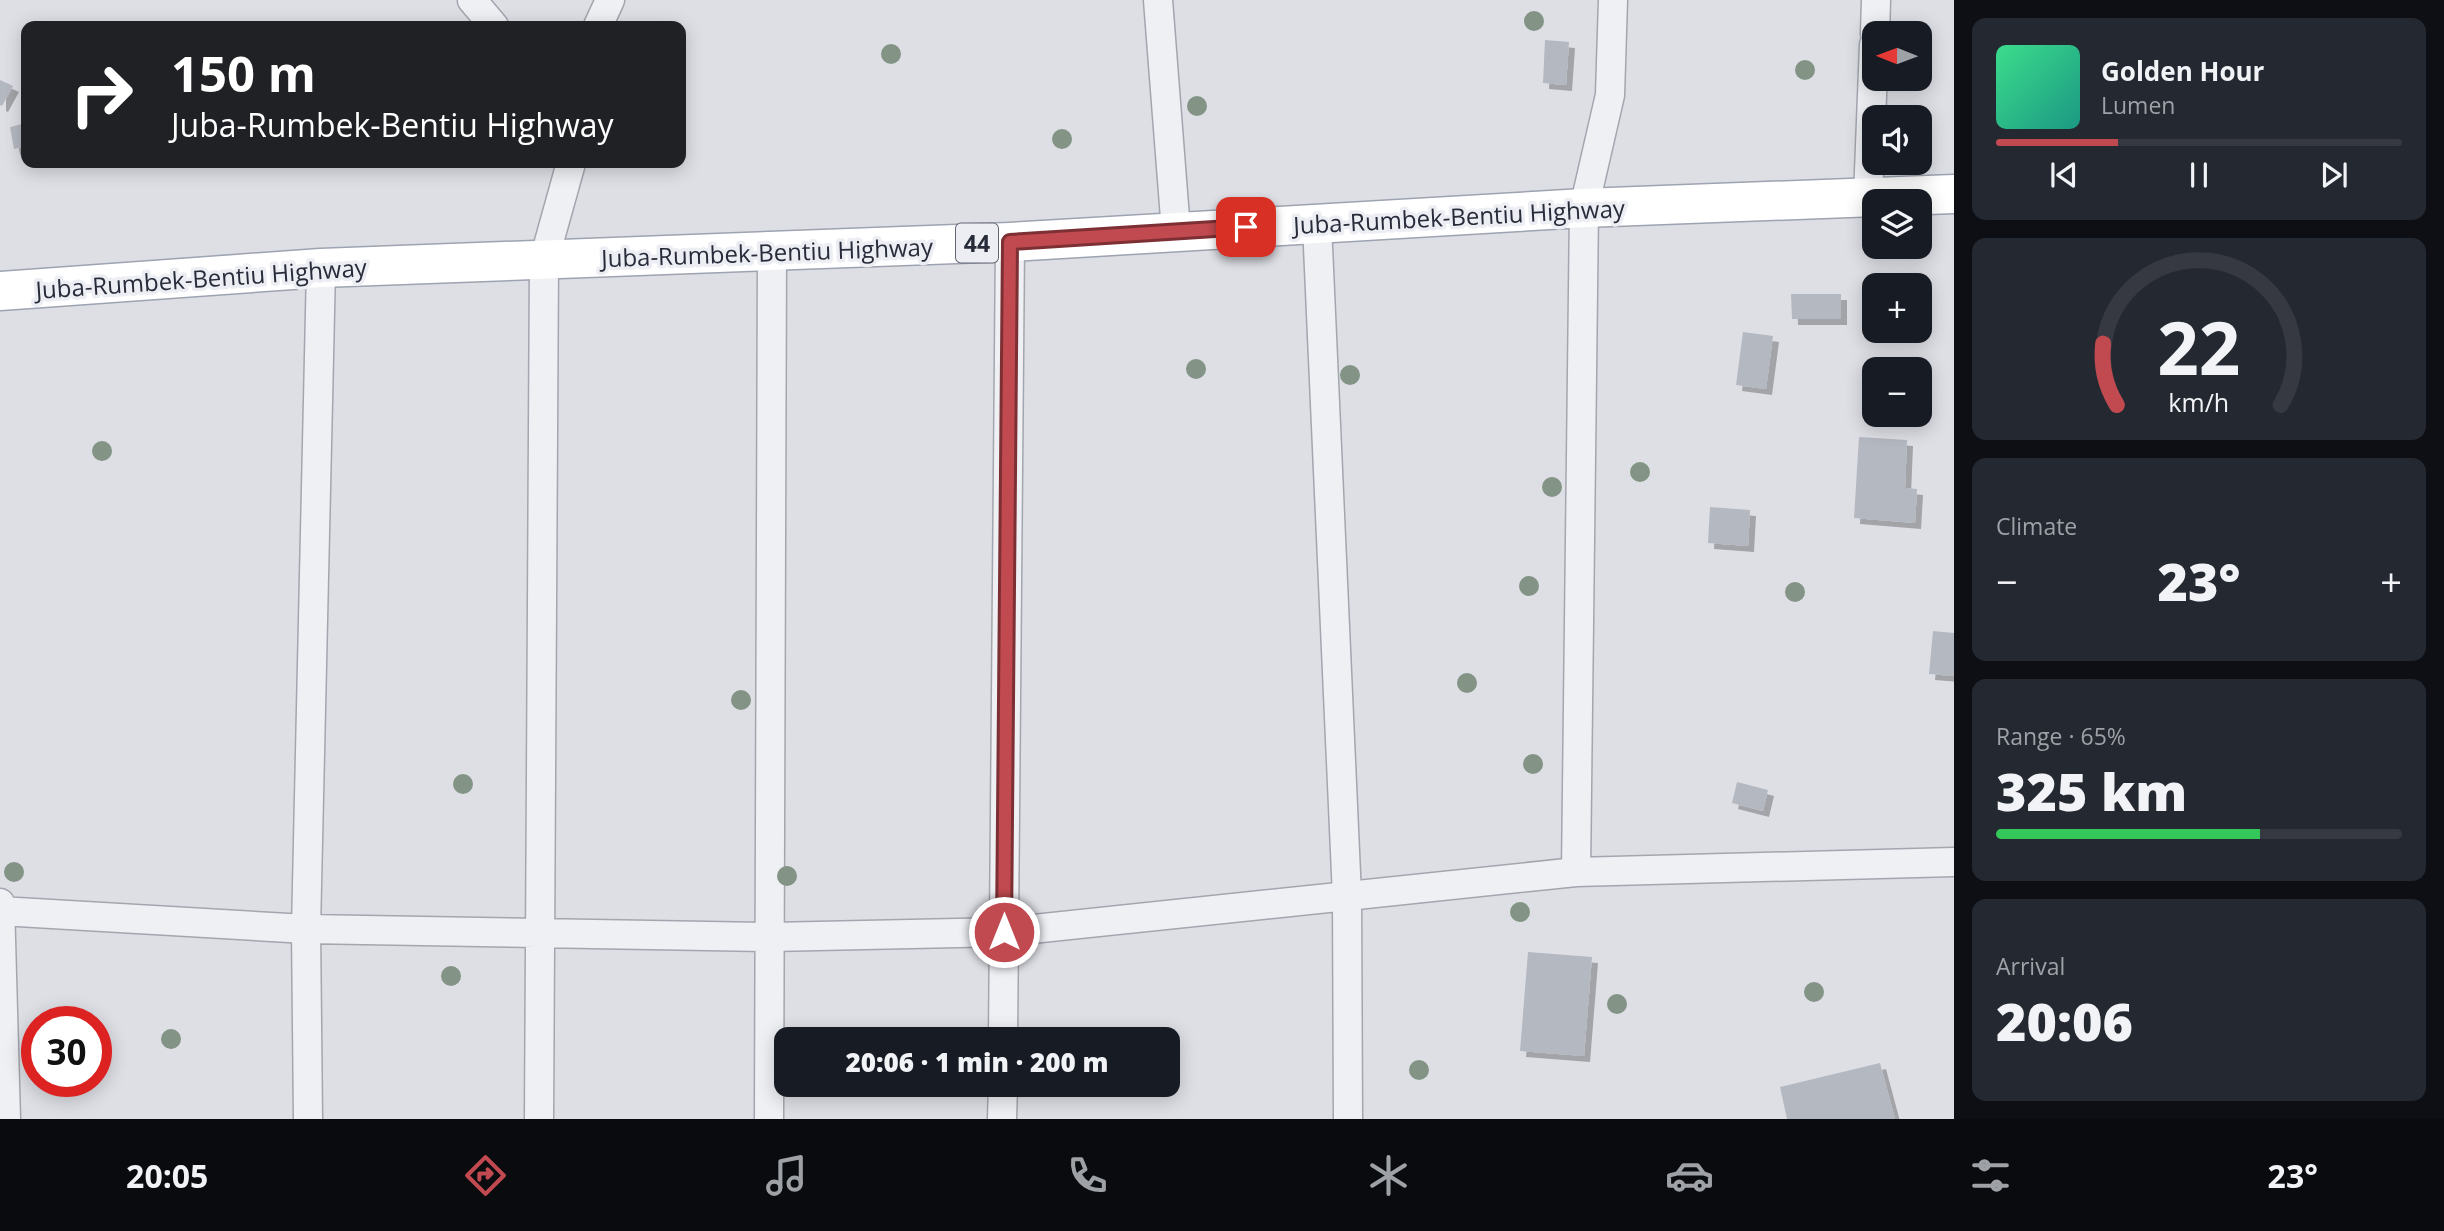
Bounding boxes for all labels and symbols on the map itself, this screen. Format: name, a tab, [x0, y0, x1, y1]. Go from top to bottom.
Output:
north arrow	[1862, 21, 1932, 91]
street label: Juba-Rumbek-Bentiu Highway	[1290, 191, 1627, 241]
pin	[1216, 197, 1276, 257]
road number: 44	[956, 224, 998, 262]
street label: Juba-Rumbek-Bentiu Highway	[599, 230, 934, 274]
street label: Juba-Rumbek-Bentiu Highway	[32, 250, 369, 306]
position arrow	[967, 895, 1041, 969]
speed limit sign: 30	[21, 1006, 112, 1097]

